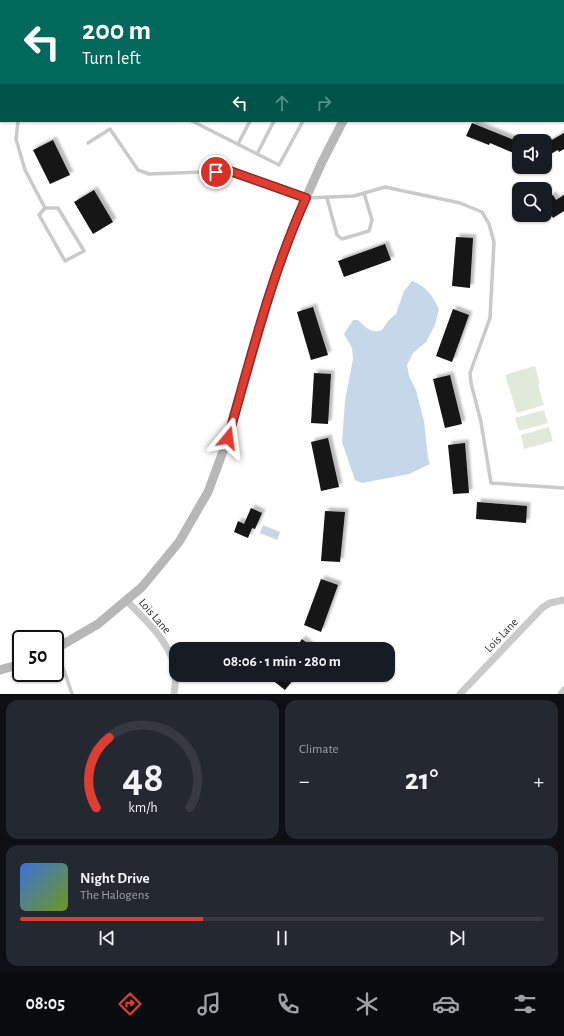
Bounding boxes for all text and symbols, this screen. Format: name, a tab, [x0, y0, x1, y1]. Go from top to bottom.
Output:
icon: left	[16, 16, 68, 68]
text: 200 m	[82, 17, 151, 45]
text: Turn left	[82, 50, 141, 68]
icon: left	[229, 92, 251, 114]
icon: ahead	[271, 92, 293, 114]
icon: right	[313, 92, 335, 114]
map controls	[512, 134, 552, 222]
button: sound	[512, 134, 552, 174]
pin	[199, 155, 233, 189]
icon: arrive	[205, 161, 227, 183]
button: search	[512, 182, 552, 222]
position arrow	[207, 417, 249, 459]
street label: Lois Lane	[137, 596, 173, 636]
street label: Lois Lane	[482, 616, 520, 654]
speed limit sign: 50	[12, 630, 64, 682]
text: 08:06 · 1 min · 280 m	[223, 654, 341, 669]
text: Climate	[299, 743, 338, 756]
text: 48	[122, 757, 163, 798]
text: 21°	[405, 765, 438, 795]
text: −	[299, 770, 310, 792]
text: +	[533, 770, 544, 792]
text: km/h	[128, 800, 157, 814]
text: Night Drive	[80, 871, 150, 886]
text: The Halogens	[80, 889, 149, 902]
icon: previous	[96, 927, 118, 949]
icon: pause	[271, 927, 293, 949]
icon: next	[446, 927, 468, 949]
icon: directions	[116, 990, 144, 1018]
icon: music	[195, 990, 223, 1018]
icon: phone	[274, 990, 302, 1018]
icon: climate	[353, 990, 381, 1018]
icon: car	[432, 990, 460, 1018]
icon: filters	[511, 990, 539, 1018]
text: 08:05	[25, 995, 65, 1013]

